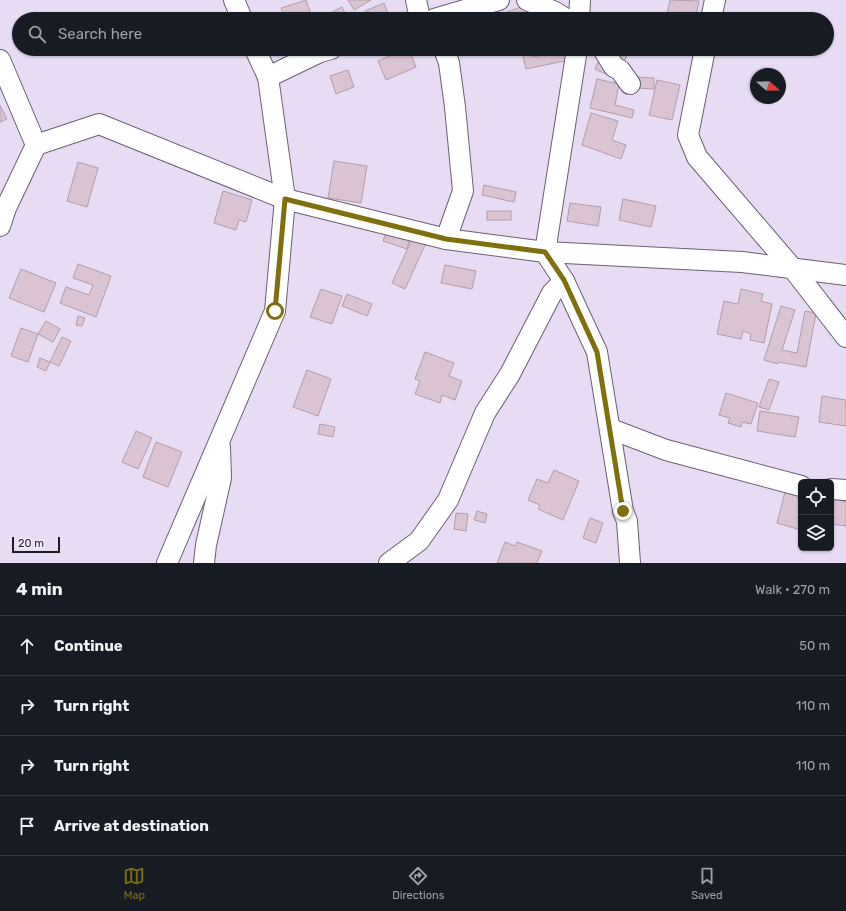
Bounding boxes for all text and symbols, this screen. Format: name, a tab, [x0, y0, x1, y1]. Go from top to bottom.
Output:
search box	[12, 12, 834, 56]
icon: search	[26, 23, 48, 45]
text: Search here	[58, 25, 142, 43]
north arrow	[750, 68, 786, 104]
route start	[266, 302, 284, 320]
map controls	[798, 479, 834, 551]
button: locate	[798, 479, 834, 515]
route end	[614, 502, 632, 520]
button: layers	[798, 515, 834, 551]
scale bar	[12, 535, 60, 554]
text: 20 m	[18, 537, 44, 550]
text: 4 min	[16, 579, 63, 599]
text: Walk · 270 m	[755, 582, 830, 597]
icon: ahead	[16, 635, 38, 657]
text: Continue	[54, 637, 123, 655]
text: 50 m	[799, 638, 830, 653]
icon: right	[16, 695, 38, 717]
text: Turn right	[54, 697, 129, 715]
text: 110 m	[796, 698, 830, 713]
icon: right	[16, 755, 38, 777]
text: Turn right	[54, 757, 129, 775]
text: 110 m	[796, 758, 830, 773]
icon: arrive	[16, 815, 38, 837]
text: Arrive at destination	[54, 817, 209, 835]
tab: Map	[123, 865, 145, 902]
tab: Directions	[392, 865, 444, 902]
tab: Saved	[691, 865, 723, 902]

